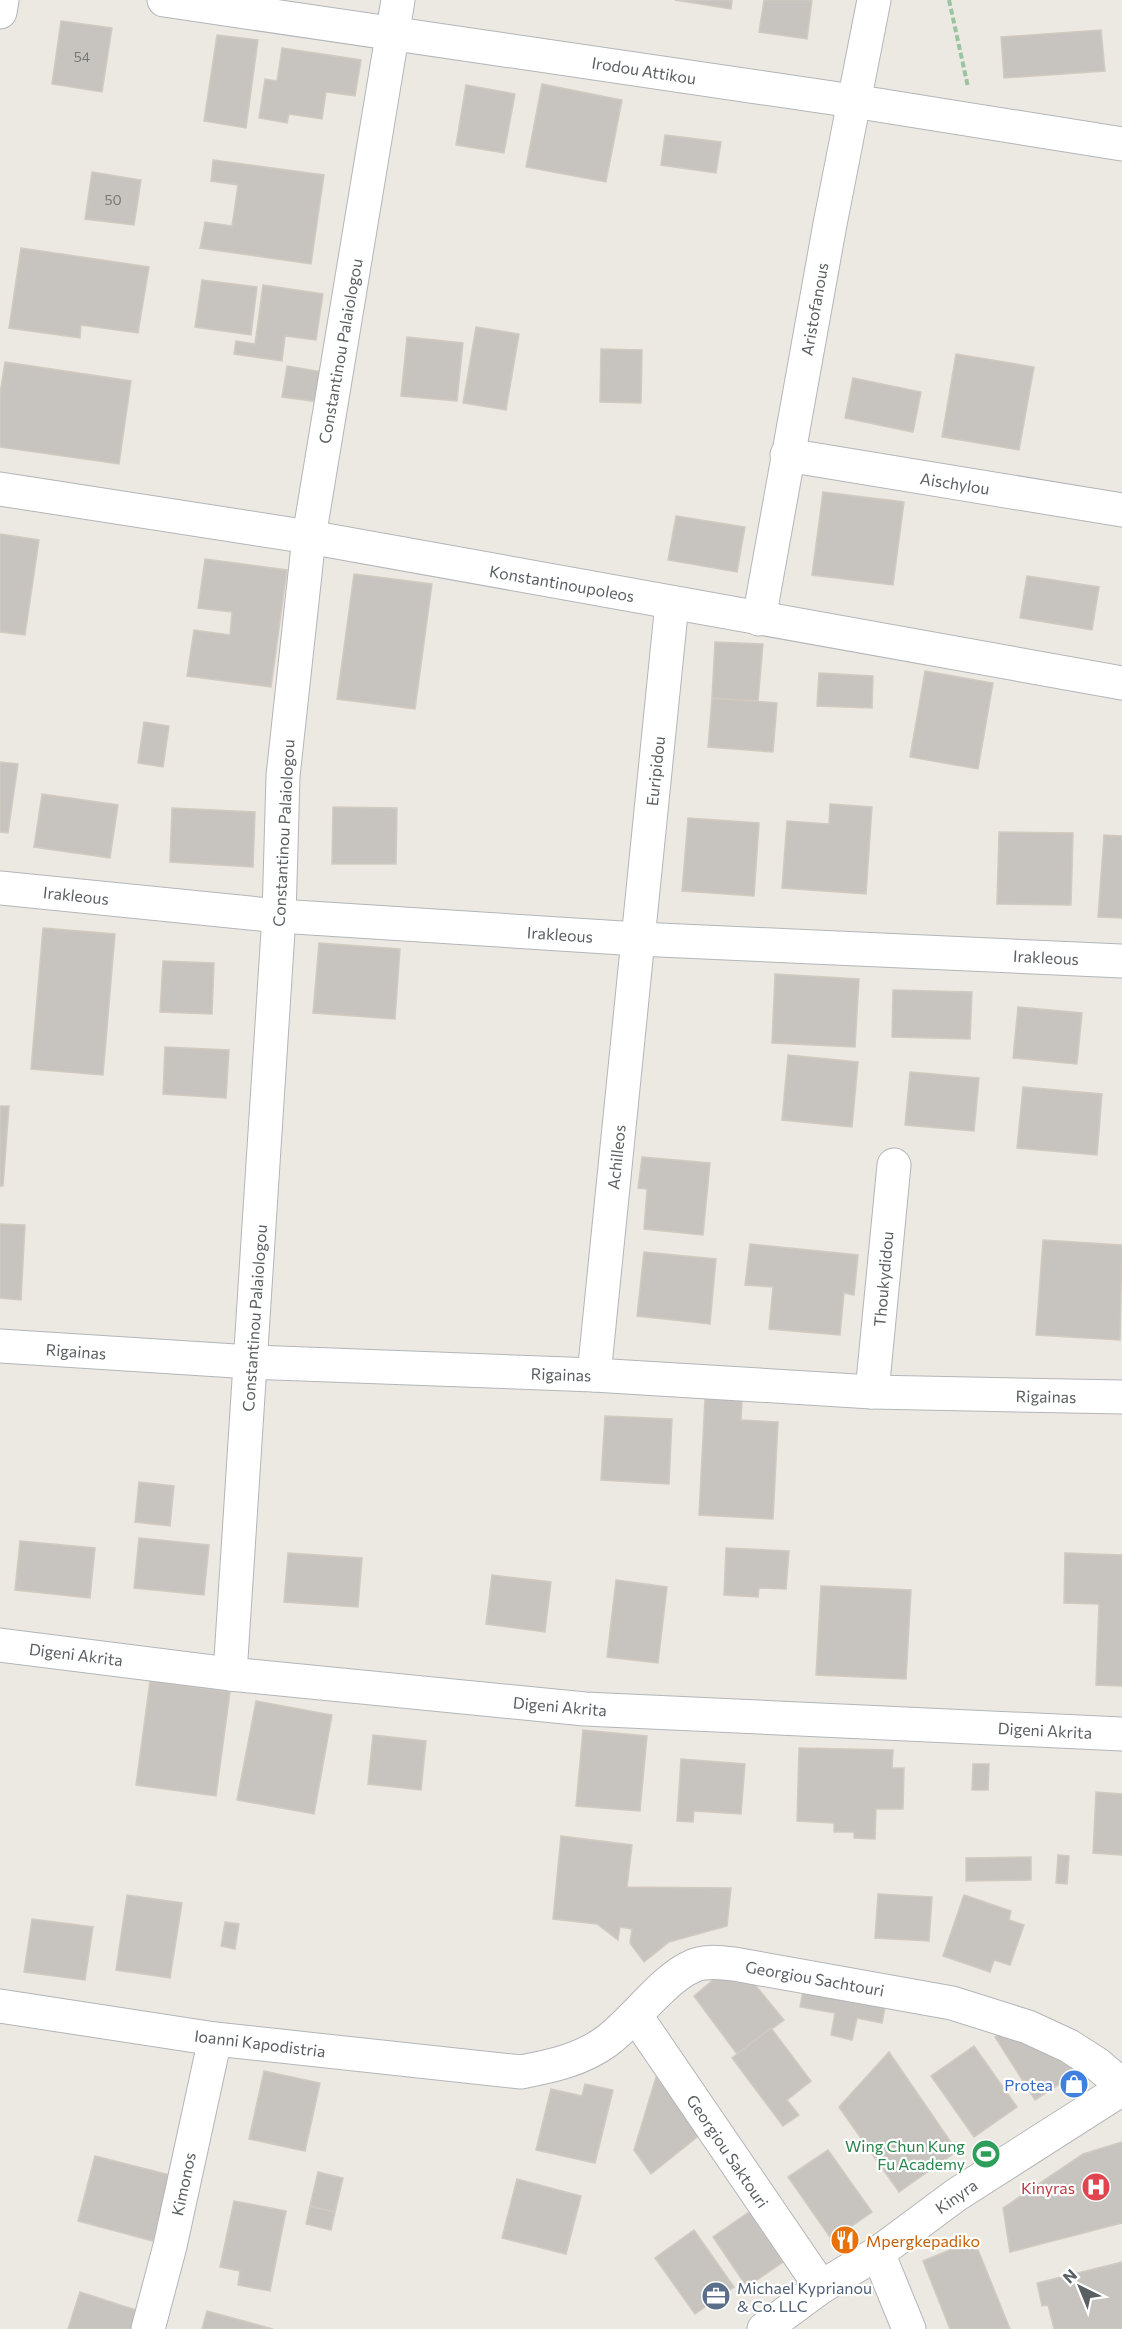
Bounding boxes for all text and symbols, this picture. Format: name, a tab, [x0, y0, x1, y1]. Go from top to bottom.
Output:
house number: 54	[74, 48, 91, 65]
street label: Irodou Attikou	[590, 52, 698, 88]
house number: 50	[104, 191, 122, 208]
street label: Constantinou Palaiologou	[314, 257, 366, 445]
street label: Aristofanous	[796, 261, 832, 357]
street label: Aischylou	[919, 468, 991, 498]
street label: Konstantinoupoleos	[488, 561, 636, 605]
street label: Euripidou	[642, 735, 668, 807]
street label: Constantinou Palaiologou	[269, 739, 297, 927]
street label: Irakleous	[42, 882, 110, 908]
street label: Irakleous	[526, 922, 594, 946]
street label: Irakleous	[1013, 946, 1079, 968]
street label: Achilleos	[603, 1124, 629, 1190]
street label: Constantinou Palaiologou	[238, 1224, 270, 1412]
street label: Thoukydidou	[869, 1230, 897, 1328]
street label: Rigainas	[45, 1339, 107, 1363]
street label: Rigainas	[530, 1363, 592, 1385]
street label: Rigainas	[1015, 1386, 1077, 1406]
street label: Digeni Akrita	[28, 1639, 124, 1669]
street label: Digeni Akrita	[512, 1692, 608, 1720]
street label: Digeni Akrita	[997, 1718, 1093, 1742]
street label: Georgiou Sachtouri	[744, 1956, 886, 2000]
street label: Ioanni Kapodistria	[193, 2026, 327, 2060]
shop icon: Protea	[1058, 2068, 1090, 2100]
place label: Protea	[1004, 2075, 1053, 2094]
street label: Georgiou Saktouri	[683, 2091, 773, 2211]
place label: Wing Chun Kung Fu Academy	[845, 2136, 965, 2173]
sports icon: Wing Chun Kung Fu Academy	[970, 2138, 1002, 2170]
street label: Kimonos	[167, 2151, 199, 2217]
hospital icon: Kinyras	[1080, 2171, 1112, 2203]
street label: Kinyra	[931, 2175, 981, 2217]
place label: Kinyras	[1021, 2178, 1075, 2197]
restaurant icon: Mpergkepadiko	[829, 2224, 861, 2256]
place label: Mpergkepadiko	[866, 2231, 980, 2250]
north arrow	[1050, 2257, 1110, 2317]
text: N	[1059, 2265, 1080, 2287]
place label: Michael Kyprianou & Co. LLC	[737, 2278, 872, 2315]
office icon: Michael Kyprianou & Co. LLC	[700, 2280, 732, 2312]

